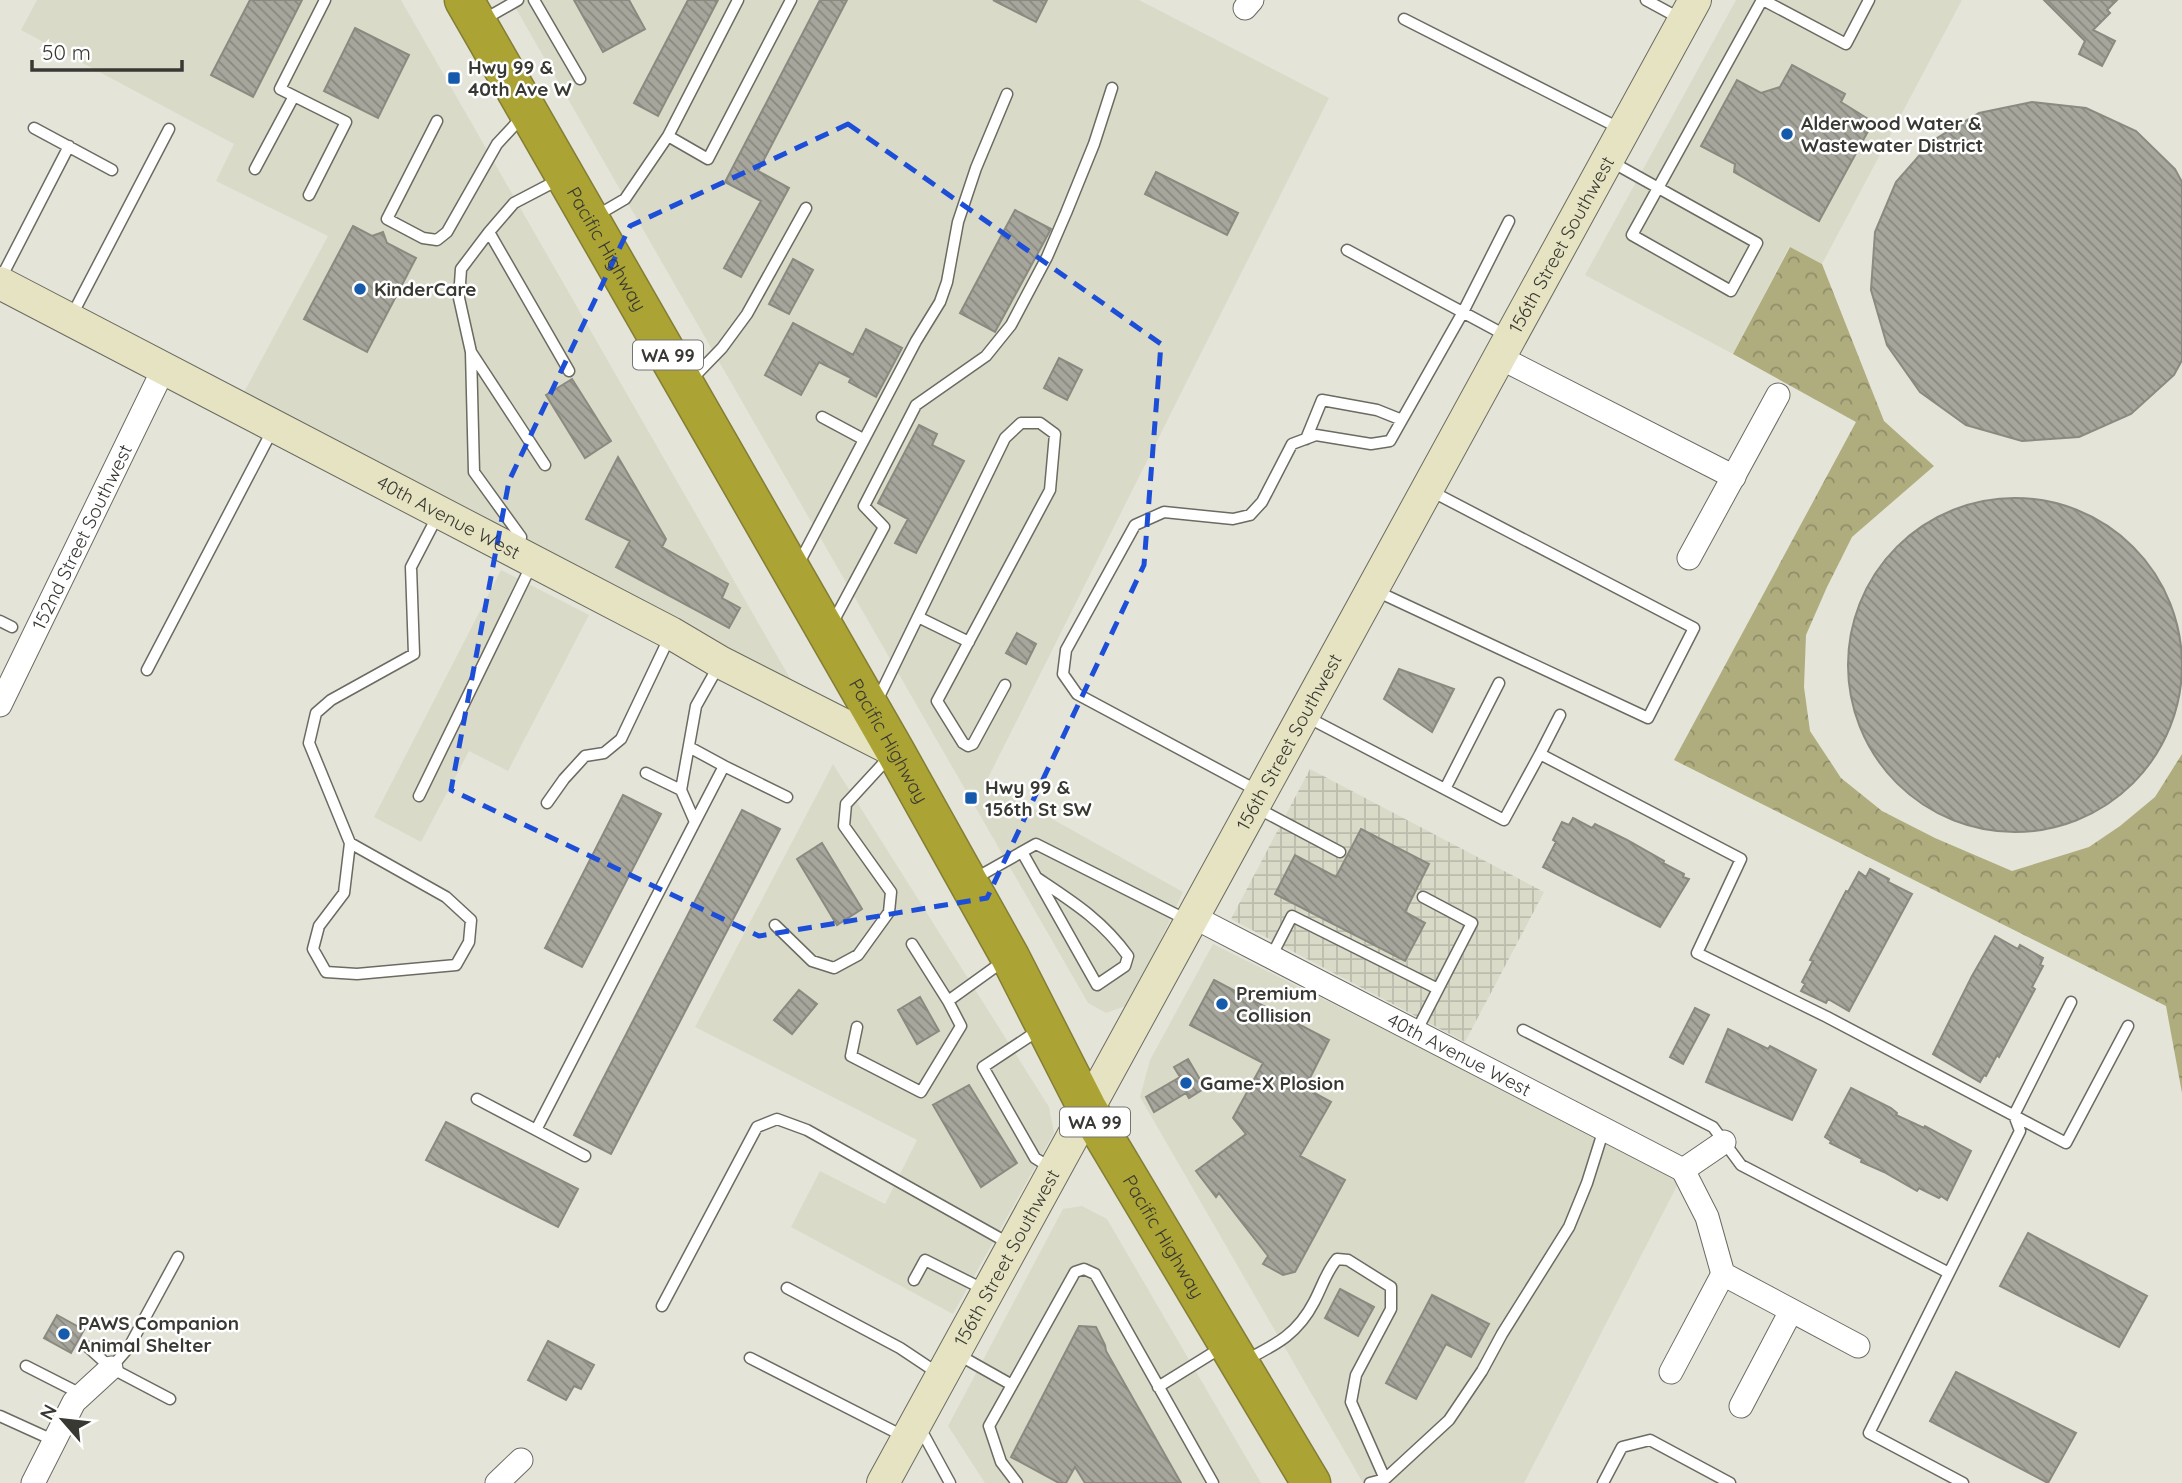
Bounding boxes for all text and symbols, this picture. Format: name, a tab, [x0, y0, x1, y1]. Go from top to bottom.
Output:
scale bar	[32, 28, 182, 72]
text: 50 m	[42, 39, 91, 65]
place label: Hwy 99 & 40th Ave W	[468, 55, 572, 101]
marker: Hwy 99 & 40th Ave W	[446, 70, 462, 86]
place label: Alderwood Water & Wastewater District	[1801, 111, 1983, 157]
marker: Alderwood Water & Wastewater District	[1779, 126, 1795, 142]
street label: 156th Street Southwest	[1503, 152, 1619, 337]
street label: Pacific Highway	[562, 182, 652, 315]
place label: KinderCare	[374, 277, 477, 301]
marker: KinderCare	[352, 281, 368, 297]
road number: WA 99	[633, 340, 703, 370]
street label: 152nd Street Southwest	[27, 440, 137, 634]
street label: 40th Avenue West	[373, 470, 524, 564]
street label: 156th Street Southwest	[1231, 649, 1347, 834]
street label: Pacific Highway	[844, 674, 934, 807]
place label: Hwy 99 & 156th St SW	[985, 775, 1092, 821]
marker: Hwy 99 & 156th St SW	[963, 790, 979, 806]
place label: Premium Collision	[1236, 981, 1317, 1027]
marker: Premium Collision	[1214, 996, 1230, 1012]
street label: 40th Avenue West	[1384, 1007, 1535, 1101]
place label: Game-X Plosion	[1200, 1071, 1345, 1095]
marker: Game-X Plosion	[1178, 1075, 1194, 1091]
road number: WA 99	[1060, 1107, 1130, 1136]
street label: 156th Street Southwest	[948, 1165, 1064, 1350]
street label: Pacific Highway	[1118, 1170, 1210, 1303]
place label: PAWS Companion Animal Shelter	[78, 1311, 239, 1357]
marker: PAWS Companion Animal Shelter	[56, 1326, 72, 1342]
north arrow	[28, 1385, 98, 1455]
text: N	[34, 1400, 62, 1424]

